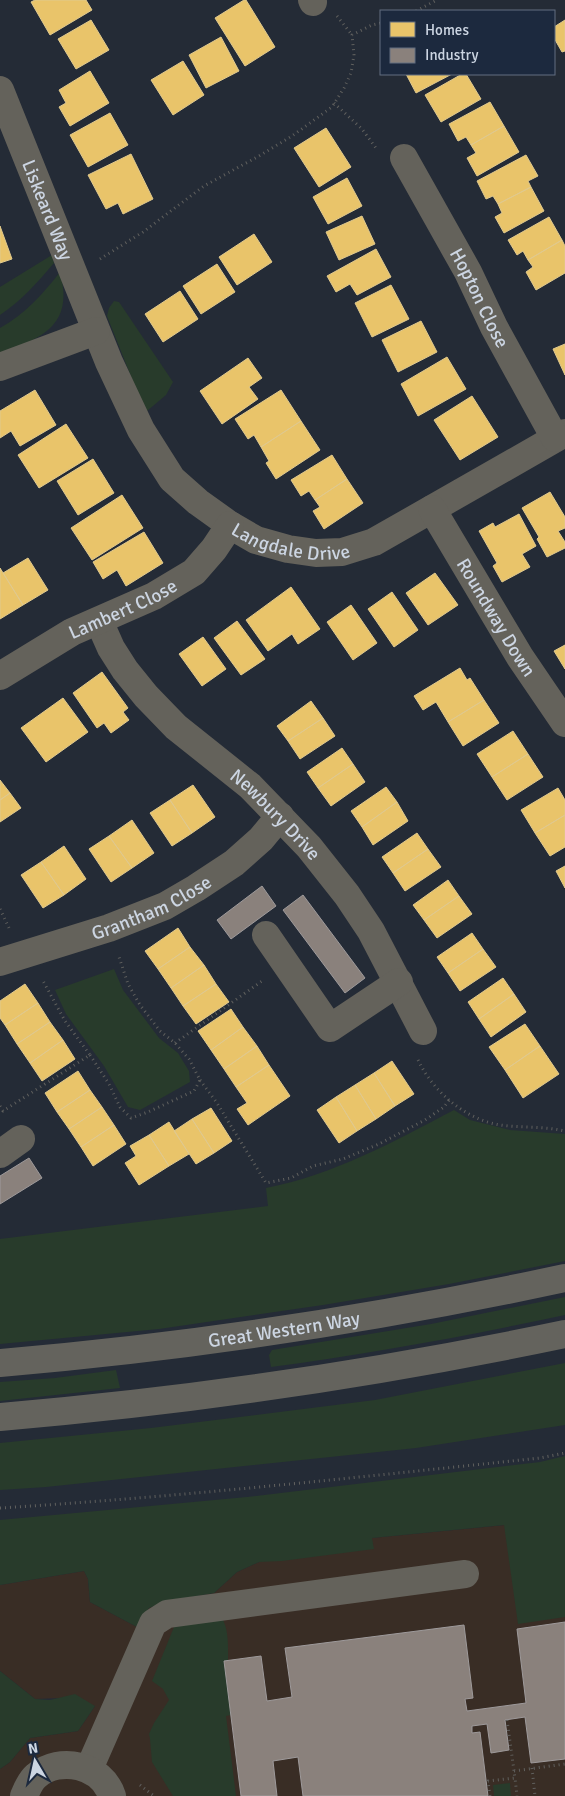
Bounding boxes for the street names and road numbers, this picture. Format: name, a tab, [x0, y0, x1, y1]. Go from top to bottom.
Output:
street label: Liskeard Way	[16, 156, 78, 264]
street label: Hopton Close	[444, 244, 514, 352]
street label: Langdale Drive	[227, 518, 353, 566]
street label: Roundway Down	[451, 554, 541, 682]
street label: Lambert Close	[65, 574, 182, 645]
street label: Newbury Drive	[225, 764, 326, 865]
street label: Grantham Close	[89, 870, 216, 946]
street label: Great Western Way	[207, 1307, 362, 1353]

